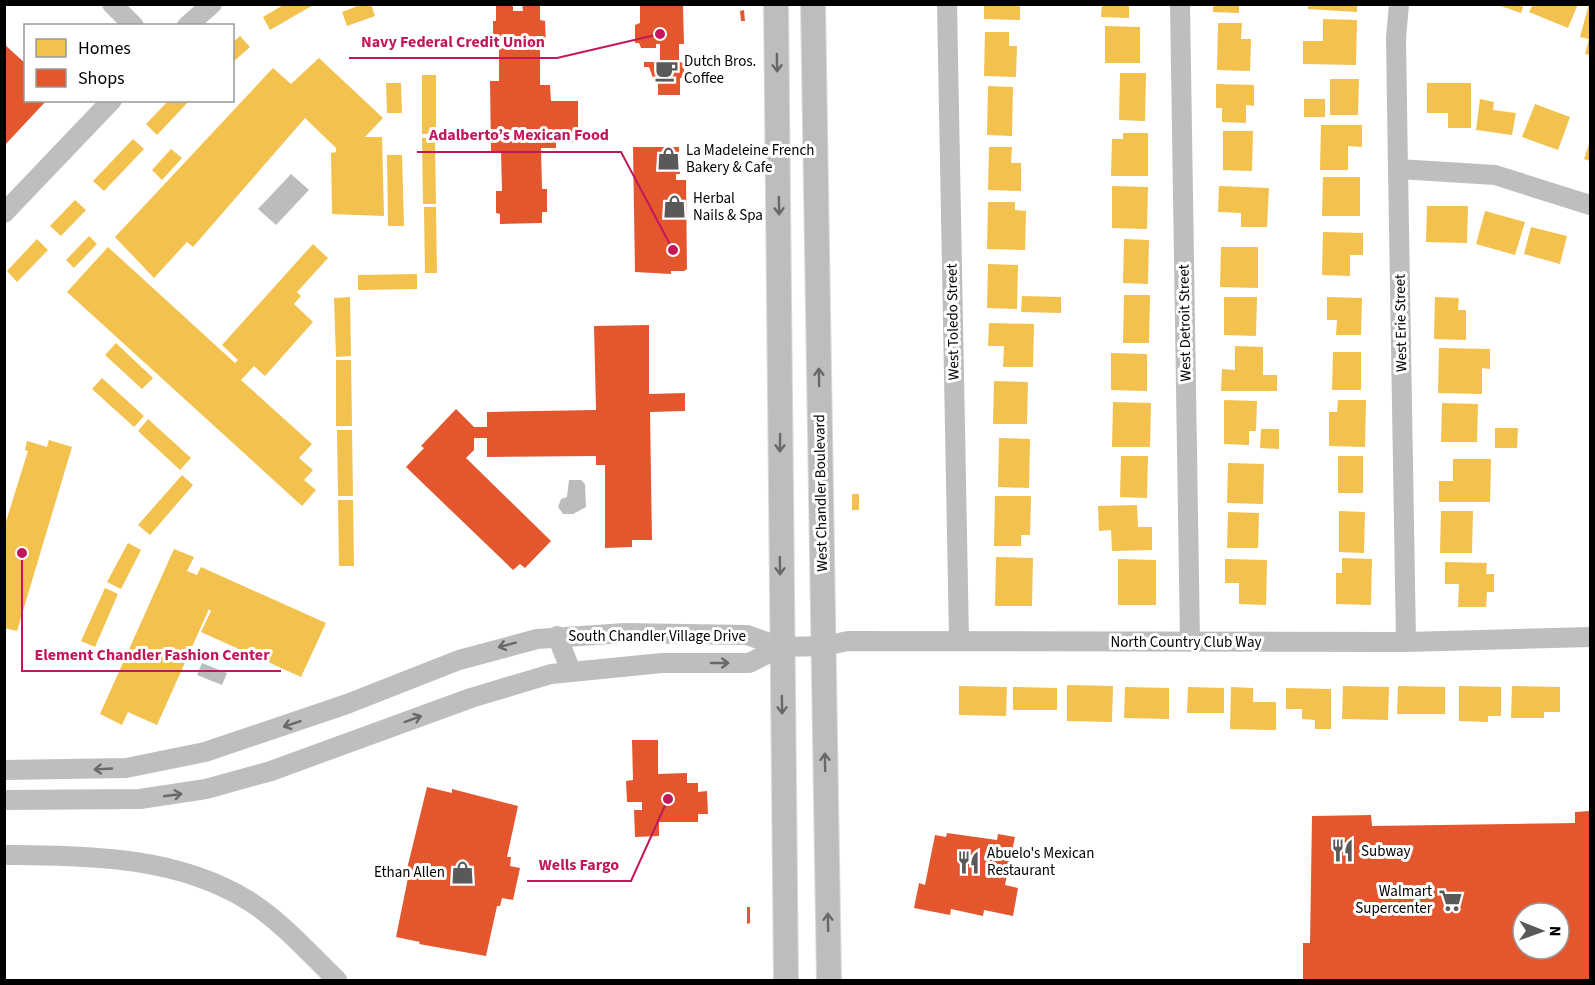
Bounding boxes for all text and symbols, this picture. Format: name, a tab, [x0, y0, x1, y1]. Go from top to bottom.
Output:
legend	[24, 24, 234, 102]
callout: Navy Federal Credit Union	[349, 24, 557, 58]
text: Navy Federal Credit Union	[361, 31, 545, 53]
text: Homes	[78, 36, 131, 61]
place label: Dutch Bros. Coffee	[684, 51, 756, 89]
one-way arrow	[771, 52, 783, 72]
cafe icon: Dutch Bros. Coffee	[653, 57, 679, 83]
text: Shops	[78, 66, 125, 91]
callout: Adalberto’s Mexican Food	[417, 118, 621, 152]
text: Adalberto’s Mexican Food	[428, 124, 609, 146]
place label: La Madeleine French Bakery & Cafe	[686, 140, 815, 178]
shop icon: La Madeleine French Bakery & Cafe	[655, 146, 681, 172]
place label: Herbal Nails & Spa	[693, 188, 763, 226]
shop icon: Herbal Nails & Spa	[662, 194, 688, 220]
one-way arrow	[774, 195, 785, 215]
street label: West Toledo Street	[941, 263, 965, 381]
street label: West Detroit Street	[1173, 264, 1197, 382]
street label: West Erie Street	[1390, 274, 1412, 372]
one-way arrow	[813, 368, 825, 388]
street label: West Chandler Boulevard	[809, 414, 833, 572]
one-way arrow	[774, 432, 785, 452]
one-way arrow	[774, 556, 786, 576]
street label: South Chandler Village Drive	[568, 626, 746, 647]
street label: North Country Club Way	[1111, 632, 1261, 653]
callout: Element Chandler Fashion Center	[22, 637, 281, 671]
one-way arrow	[498, 640, 517, 651]
text: Element Chandler Fashion Center	[34, 644, 270, 666]
one-way arrow	[710, 657, 730, 669]
one-way arrow	[776, 695, 788, 715]
one-way arrow	[403, 712, 422, 723]
one-way arrow	[283, 719, 302, 730]
one-way arrow	[819, 752, 831, 772]
one-way arrow	[94, 763, 114, 774]
one-way arrow	[163, 789, 182, 800]
restaurant icon: Subway	[1330, 838, 1356, 864]
place label: Subway	[1361, 841, 1411, 862]
place label: Abuelo's Mexican Restaurant	[987, 843, 1094, 881]
callout: Wells Fargo	[527, 847, 631, 881]
restaurant icon: Abuelo's Mexican Restaurant	[956, 849, 982, 875]
text: Wells Fargo	[539, 854, 619, 876]
shop icon: Ethan Allen	[450, 859, 476, 885]
place label: Ethan Allen	[374, 862, 445, 883]
place label: Walmart Supercenter	[1355, 881, 1433, 919]
supermarket icon: Walmart Supercenter	[1437, 887, 1463, 913]
north arrow	[1511, 901, 1571, 961]
one-way arrow	[822, 913, 834, 933]
text: N	[1544, 926, 1566, 937]

